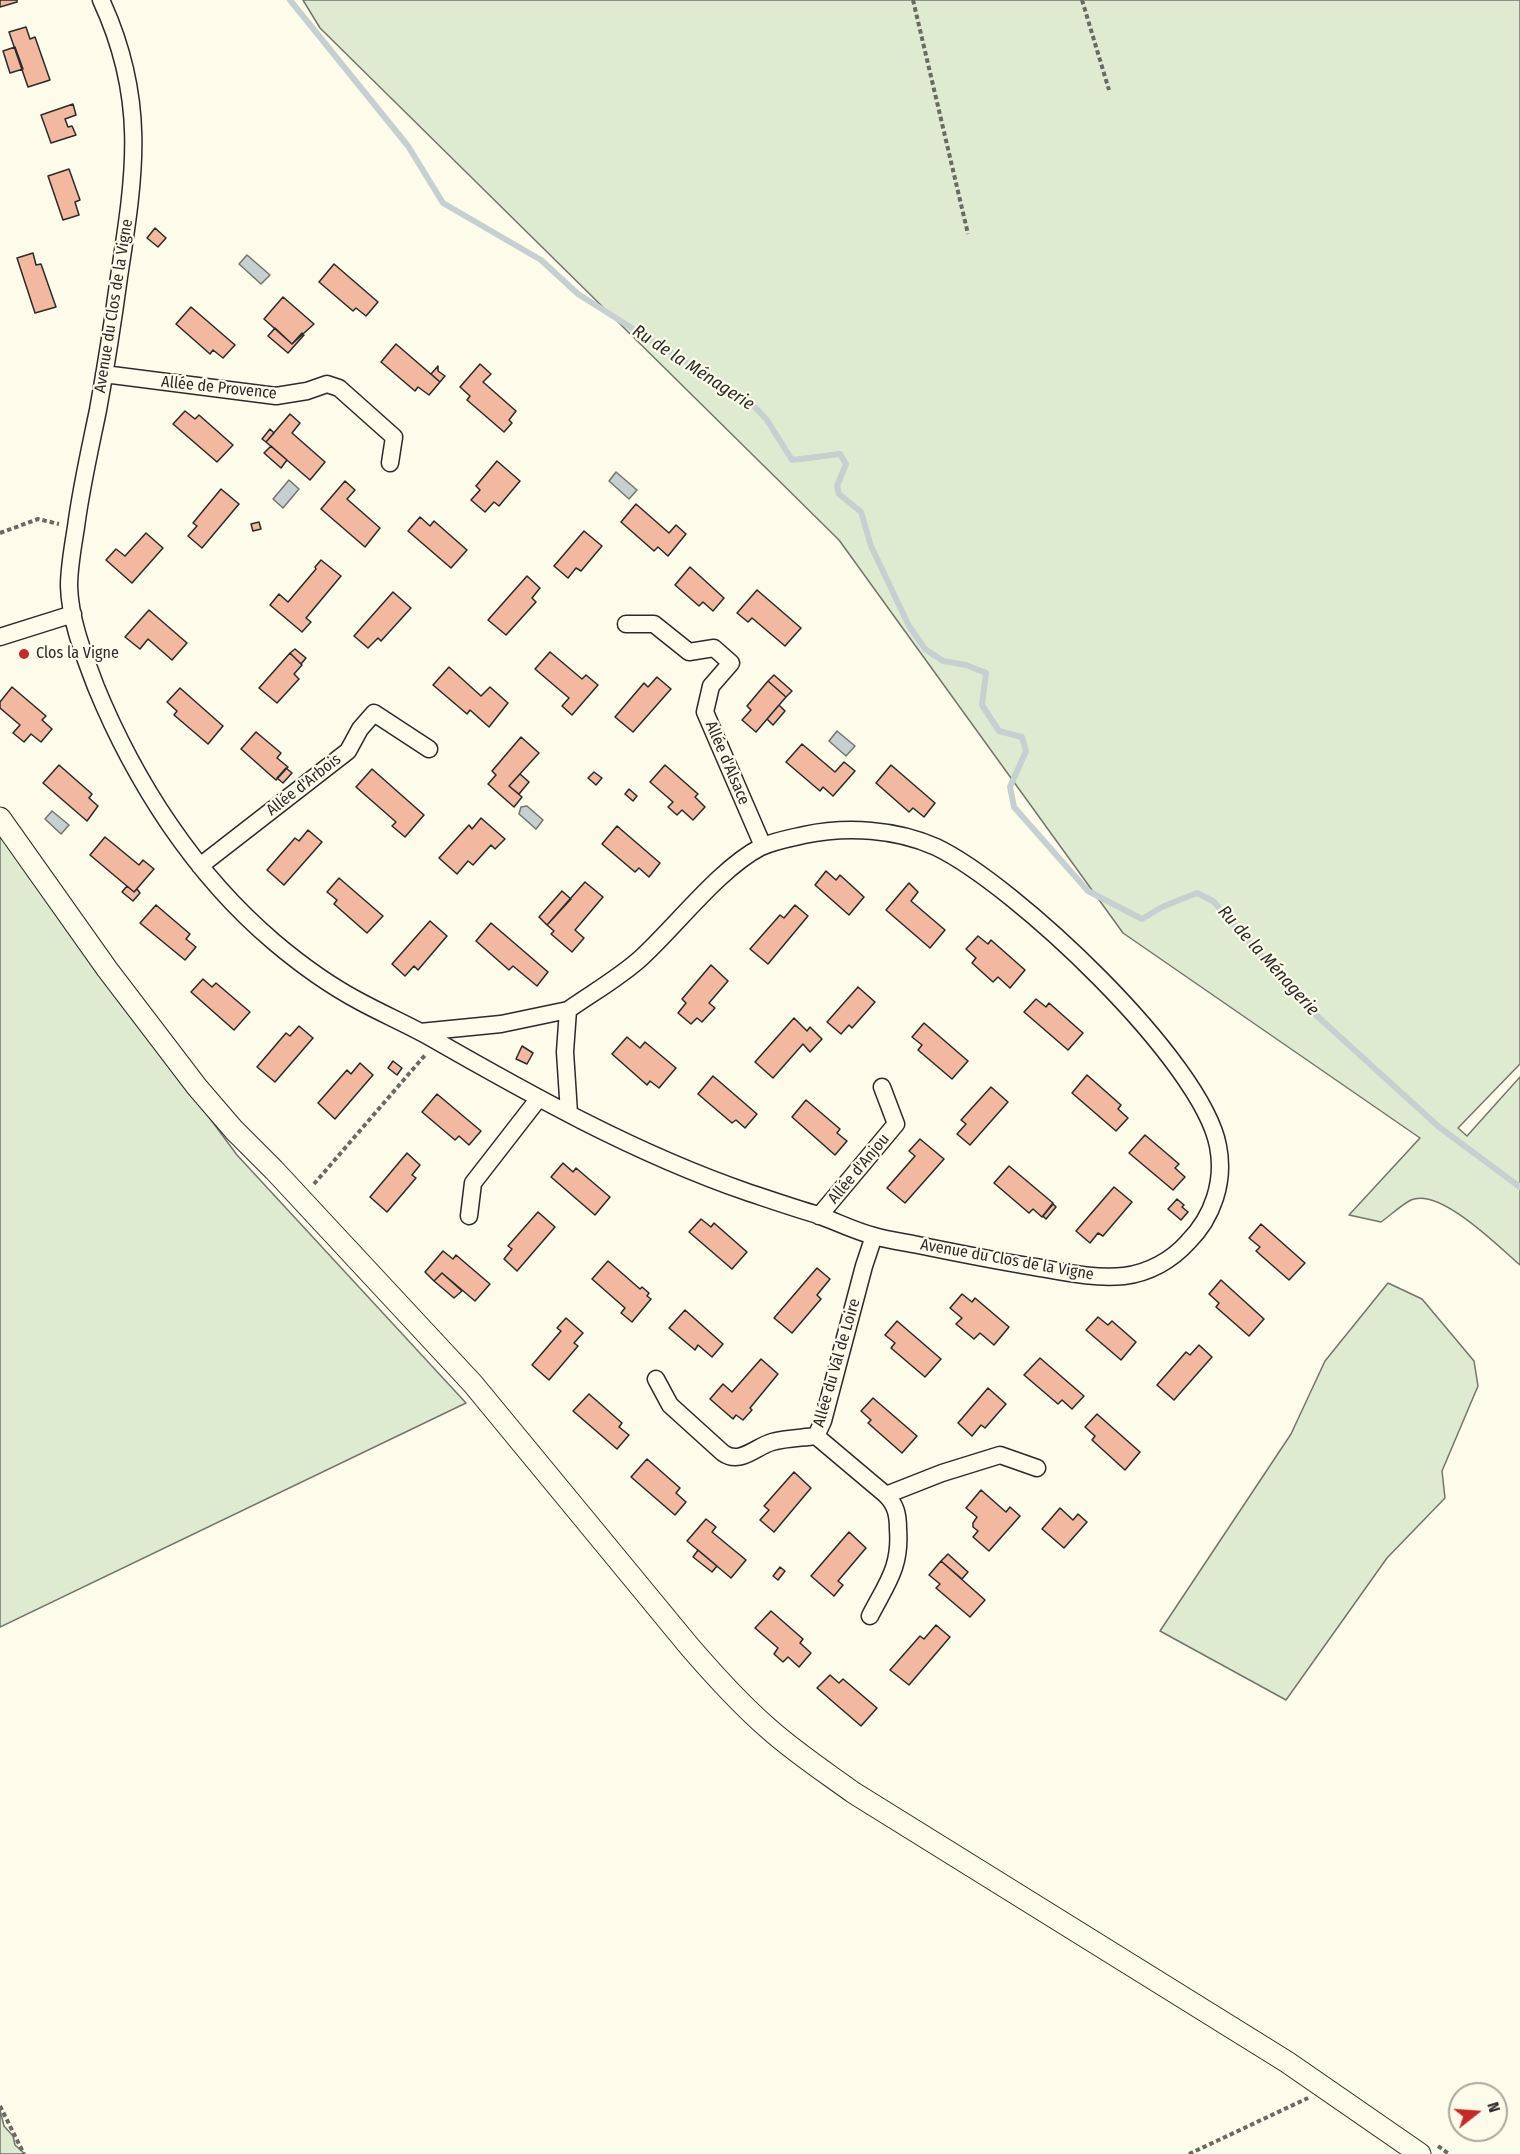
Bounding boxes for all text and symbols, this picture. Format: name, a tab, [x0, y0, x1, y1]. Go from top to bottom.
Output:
street label: Avenue du Clos de la Vigne	[91, 218, 137, 394]
water label: Ru de la Ménagerie	[628, 321, 758, 415]
street label: Allée de Provence	[160, 372, 278, 404]
place label: Clos la Vigne	[36, 644, 119, 664]
marker: Clos la Vigne	[17, 647, 31, 661]
street label: Allée d'Alsace	[701, 718, 753, 808]
street label: Allée d'Arbois	[263, 750, 345, 820]
water label: Ru de la Ménagerie	[1213, 901, 1323, 1021]
street label: Allée d'Anjou	[824, 1130, 894, 1208]
street label: Avenue du Clos de la Vigne	[919, 1235, 1095, 1285]
street label: Allée du Val de Loire	[809, 1297, 865, 1429]
north arrow	[1448, 2082, 1508, 2142]
text: N	[1483, 2100, 1504, 2115]

